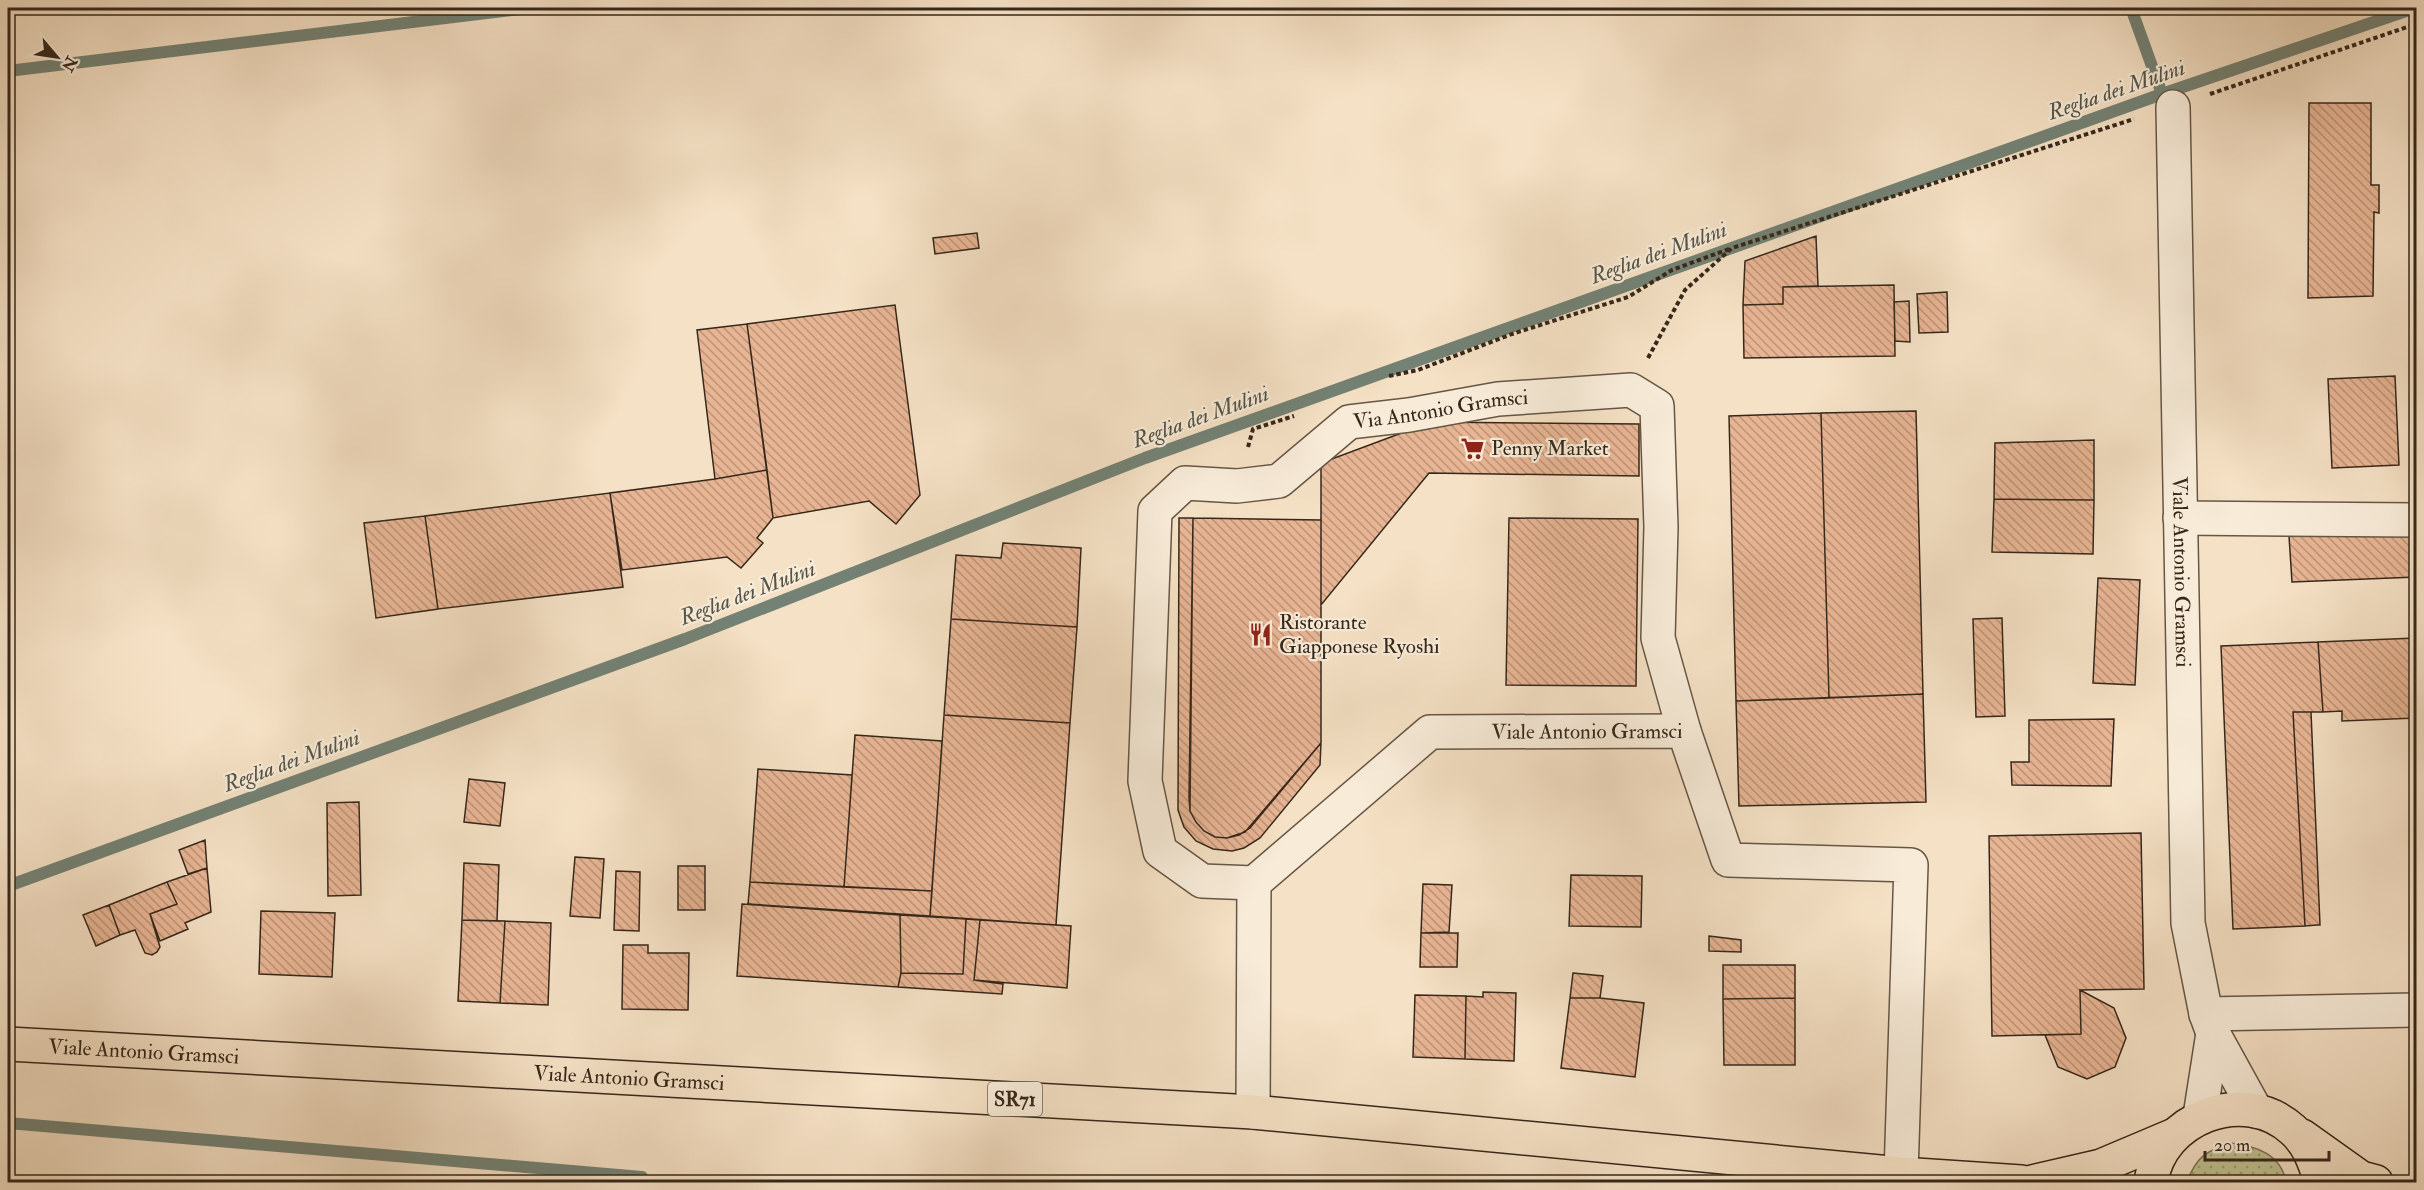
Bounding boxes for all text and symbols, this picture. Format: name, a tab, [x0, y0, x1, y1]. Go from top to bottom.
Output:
north arrow	[27, 27, 87, 87]
text: N	[57, 52, 82, 75]
water label: Reglia dei Mulini	[2043, 53, 2189, 127]
water label: Reglia dei Mulini	[1585, 215, 1730, 291]
water label: Reglia dei Mulini	[1127, 379, 1272, 455]
street label: Via Antonio Gramsci	[1352, 384, 1530, 435]
supermarket icon: Penny Market	[1460, 435, 1486, 461]
place label: Penny Market	[1491, 435, 1609, 462]
street label: Viale Antonio Gramsci	[2166, 476, 2196, 668]
water label: Reglia dei Mulini	[675, 554, 819, 632]
place label: Ristorante Giapponese Ryoshi	[1279, 609, 1440, 660]
restaurant icon: Ristorante Giapponese Ryoshi	[1248, 621, 1274, 647]
street label: Viale Antonio Gramsci	[1492, 718, 1683, 746]
water label: Reglia dei Mulini	[218, 723, 363, 799]
street label: Viale Antonio Gramsci	[48, 1033, 240, 1071]
street label: Viale Antonio Gramsci	[533, 1060, 726, 1097]
road number: SR71	[988, 1082, 1042, 1116]
scale bar	[2205, 1124, 2330, 1162]
text: 20 m	[2214, 1134, 2250, 1157]

